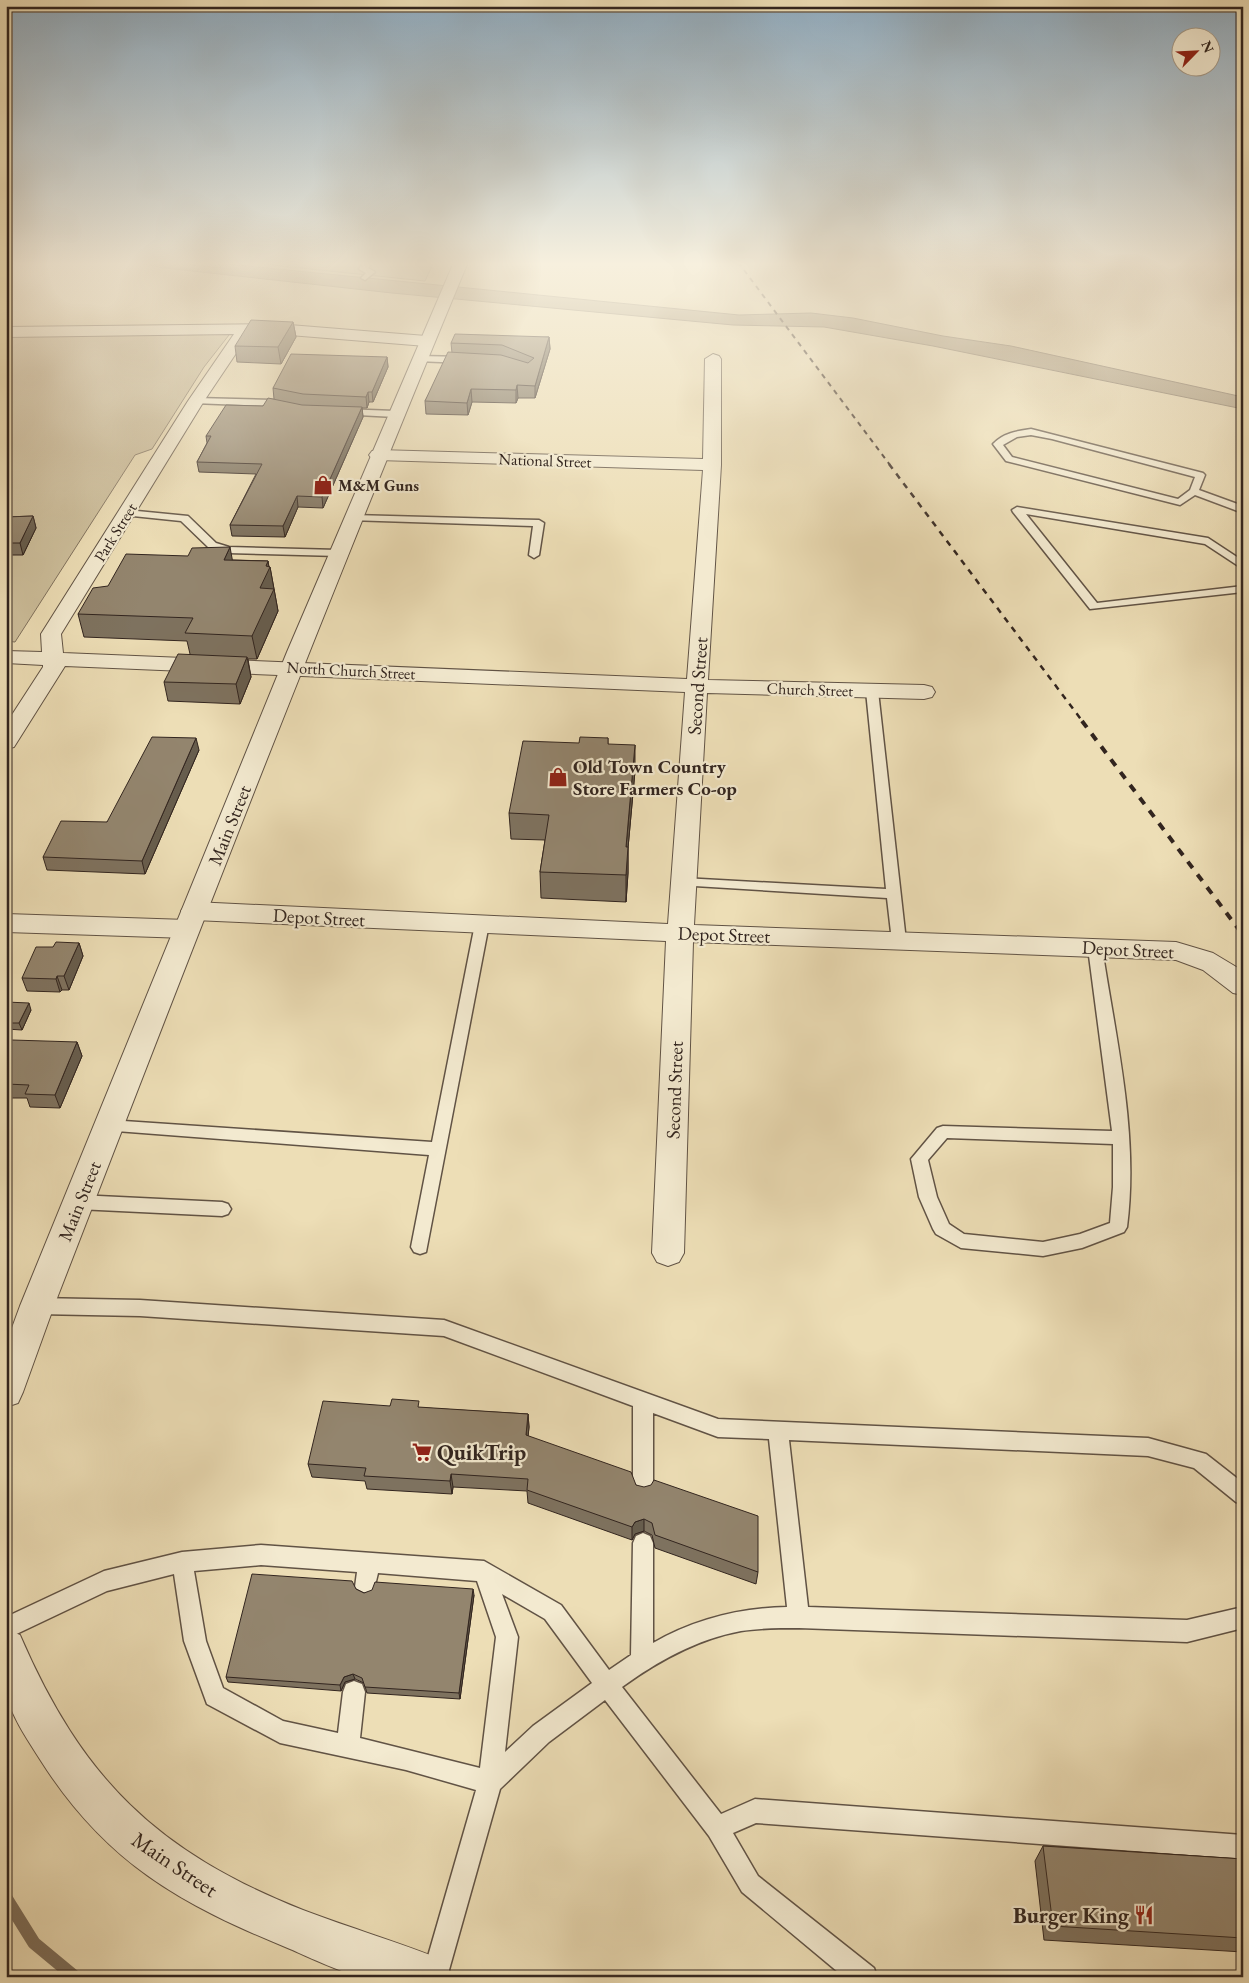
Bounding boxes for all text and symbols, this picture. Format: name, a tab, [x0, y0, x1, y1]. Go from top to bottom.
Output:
north arrow	[1172, 28, 1222, 78]
text: N	[1197, 38, 1219, 56]
street label: National Street	[498, 448, 592, 473]
shop icon: M&M Guns	[312, 474, 334, 496]
place label: M&M Guns	[338, 475, 419, 496]
street label: Park Street	[89, 499, 142, 566]
street label: Second Street	[682, 636, 713, 736]
street label: North Church Street	[286, 657, 416, 684]
street label: Church Street	[766, 677, 854, 702]
place label: Old Town Country Store Farmers Co-op	[573, 754, 737, 801]
shop icon: Old Town Country Store Farmers Co-op	[547, 766, 569, 788]
street label: Main Street	[202, 781, 257, 869]
street label: Depot Street	[272, 903, 366, 932]
street label: Depot Street	[677, 920, 771, 949]
street label: Depot Street	[1081, 935, 1175, 964]
street label: Second Street	[660, 1041, 689, 1139]
street label: Main Street	[52, 1157, 107, 1245]
place label: QuikTrip	[437, 1438, 526, 1467]
supermarket icon: QuikTrip	[411, 1441, 433, 1463]
street label: Main Street	[126, 1825, 223, 1904]
place label: Burger King	[1013, 1901, 1130, 1930]
restaurant icon: Burger King	[1133, 1904, 1155, 1926]

